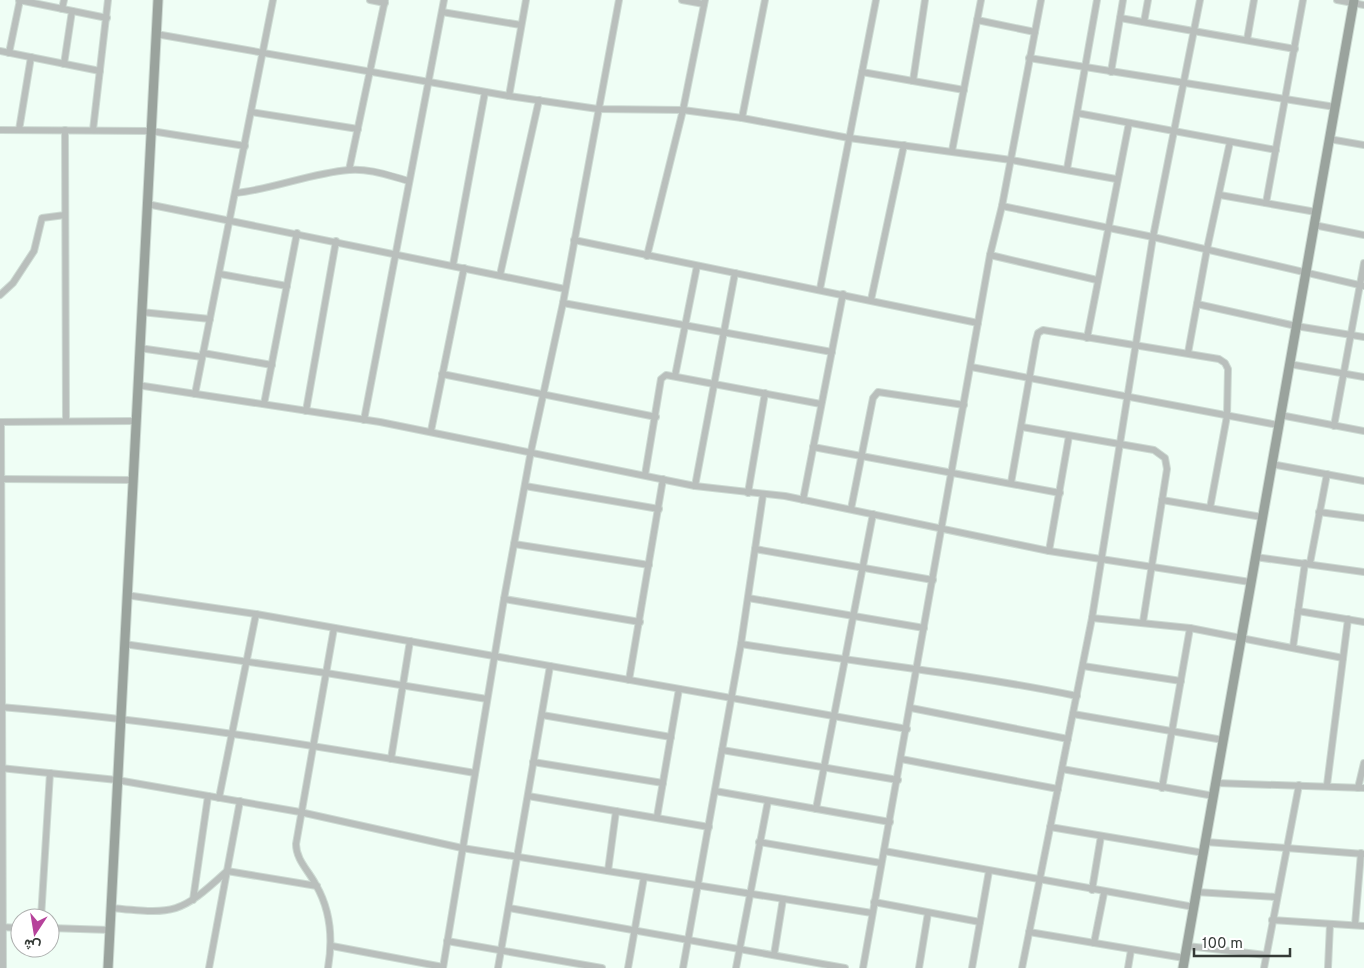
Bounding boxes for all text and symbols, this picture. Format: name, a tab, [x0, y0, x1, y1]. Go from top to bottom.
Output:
north arrow	[10, 908, 60, 958]
scale bar	[1194, 926, 1290, 958]
text: ش	[22, 934, 43, 954]
text: 100 m	[1202, 935, 1243, 954]

